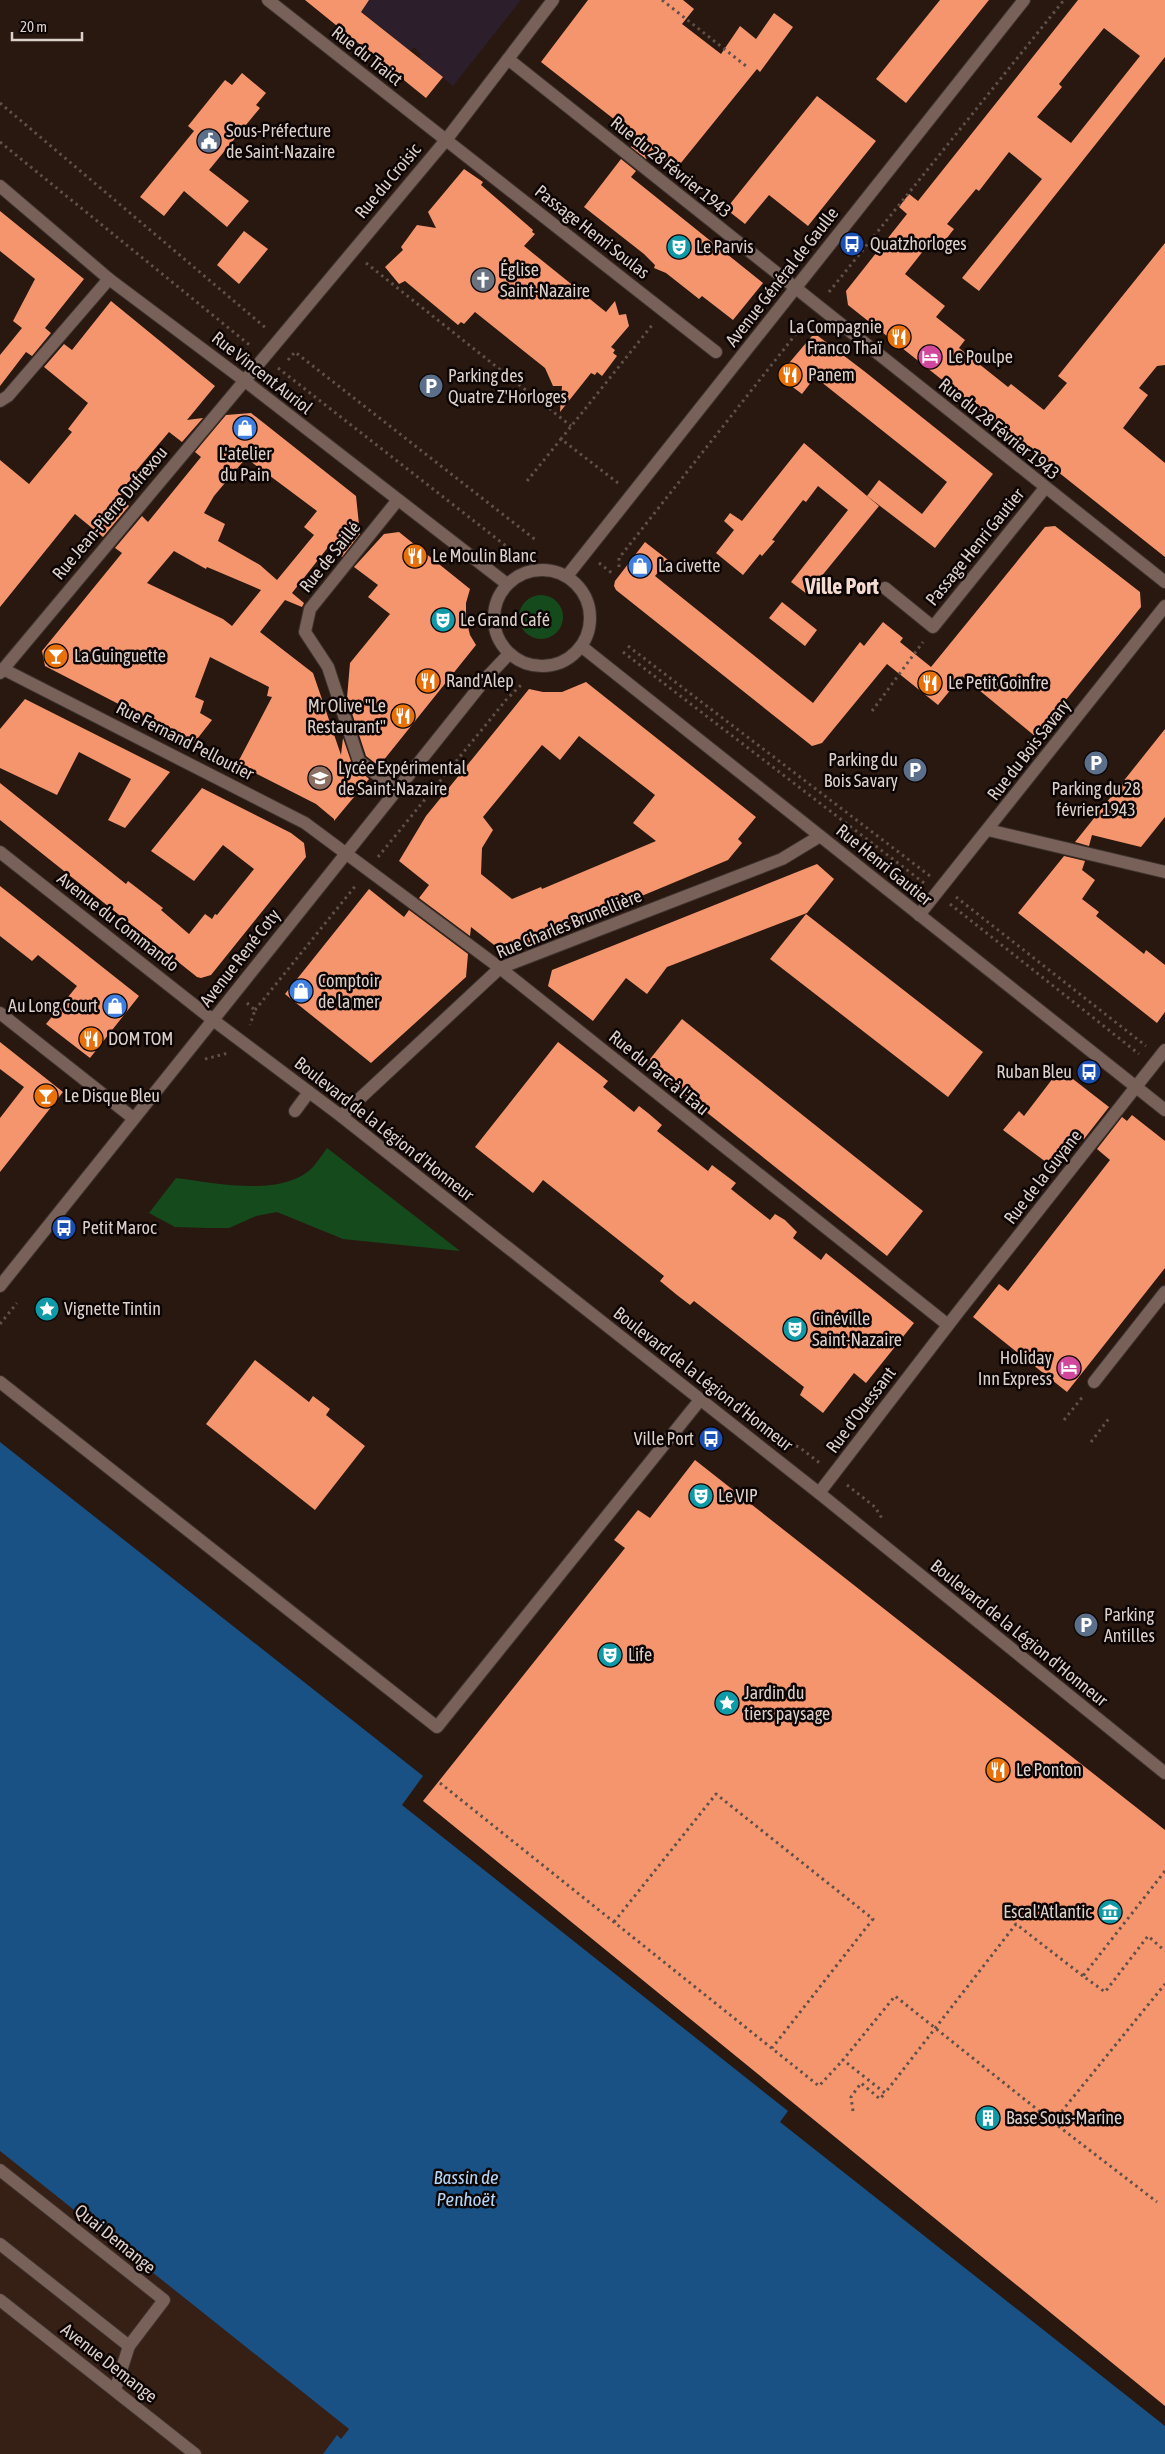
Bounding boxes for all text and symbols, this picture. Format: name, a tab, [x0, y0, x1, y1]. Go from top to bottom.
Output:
scale bar	[12, 10, 82, 42]
text: 20 m	[20, 18, 47, 35]
street label: Rue du Traict	[328, 21, 407, 90]
street label: Rue du 28 Février 1943	[607, 112, 736, 222]
place label: Sous-Préfecture de Saint-Nazaire	[226, 120, 335, 162]
public building icon: Sous-Préfecture de Saint-Nazaire	[196, 128, 222, 154]
street label: Rue du Croisic	[350, 139, 425, 222]
street label: Passage Henri Soulas	[531, 180, 654, 283]
street label: Avenue Général de Gaulle	[721, 203, 842, 350]
bus stop icon: Quatzhorloges	[839, 231, 865, 257]
place label: Quatzhorloges	[870, 233, 967, 254]
theatre icon: Le Parvis	[666, 234, 692, 260]
place label: Le Parvis	[696, 236, 754, 257]
place label: Église Saint-Nazaire	[500, 259, 590, 301]
church icon: Église Saint-Nazaire	[470, 267, 496, 293]
place label: La Compagnie Franco Thaï	[789, 316, 883, 358]
restaurant icon: La Compagnie Franco Thaï	[886, 324, 912, 350]
street label: Rue Vincent Auriol	[208, 327, 317, 418]
hotel icon: Le Poulpe	[917, 344, 943, 370]
place label: Le Poulpe	[948, 346, 1013, 367]
restaurant icon: Panem	[777, 362, 803, 388]
place label: Panem	[808, 364, 855, 385]
place label: Parking des Quatre Z'Horloges	[448, 365, 567, 407]
parking icon: Parking des Quatre Z'Horloges	[418, 373, 444, 399]
street label: Rue du 28 Février 1943	[935, 374, 1064, 484]
shop icon: L'atelier du Pain	[232, 415, 258, 441]
street label: Rue Jean-Pierre Dufrexou	[48, 442, 171, 583]
place label: L'atelier du Pain	[219, 443, 272, 485]
street label: Passage Henri Gautier	[921, 483, 1029, 609]
street label: Rue de Saillé	[295, 517, 365, 596]
restaurant icon: Le Moulin Blanc	[402, 543, 428, 569]
place label: Le Moulin Blanc	[432, 545, 536, 566]
shop icon: La civette	[627, 553, 653, 579]
place label: La civette	[658, 555, 720, 576]
district label: Ville Port	[804, 573, 880, 599]
theatre icon: Le Grand Café	[430, 607, 456, 633]
place label: Le Grand Café	[460, 609, 550, 630]
bar icon: La Guinguette	[43, 643, 69, 669]
place label: La Guinguette	[74, 645, 166, 666]
restaurant icon: Rand'Alep	[415, 668, 441, 694]
place label: Rand'Alep	[446, 670, 514, 691]
restaurant icon: Le Petit Goinfre	[917, 670, 943, 696]
place label: Le Petit Goinfre	[948, 672, 1049, 693]
place label: Mr Olive "Le Restaurant"	[307, 695, 386, 737]
street label: Rue du Bois Savary	[983, 695, 1075, 804]
street label: Rue Fernand Pelloutier	[113, 697, 258, 785]
restaurant icon: Mr Olive "Le Restaurant"	[390, 703, 416, 729]
place label: Parking du Bois Savary	[824, 749, 898, 791]
parking icon: Parking du 28 février 1943	[1083, 750, 1109, 776]
place label: Lycée Expérimental de Saint-Nazaire	[338, 757, 467, 799]
parking icon: Parking du Bois Savary	[902, 757, 928, 783]
school or university icon: Lycée Expérimental de Saint-Nazaire	[307, 765, 333, 791]
place label: Parking du 28 février 1943	[1051, 778, 1141, 820]
street label: Rue Henri Gautier	[832, 820, 937, 910]
street label: Avenue du Commando	[53, 868, 183, 976]
street label: Rue Charles Brunellière	[493, 885, 645, 962]
street label: Avenue René Coty	[195, 905, 284, 1011]
place label: Comptoir de la mer	[318, 970, 380, 1012]
shop icon: Comptoir de la mer	[288, 978, 314, 1004]
shop icon: Au Long Court	[102, 993, 128, 1019]
place label: Au Long Court	[8, 995, 98, 1016]
restaurant icon: DOM TOM	[78, 1026, 104, 1052]
street label: Rue du Parc à l'Eau	[605, 1026, 714, 1119]
place label: DOM TOM	[108, 1028, 173, 1049]
street label: Boulevard de la Légion d'Honneur	[291, 1052, 479, 1206]
bus stop icon: Ruban Bleu	[1076, 1059, 1102, 1085]
place label: Ruban Bleu	[996, 1061, 1072, 1082]
bar icon: Le Disque Bleu	[33, 1083, 59, 1109]
place label: Le Disque Bleu	[64, 1085, 160, 1106]
street label: Rue de la Guyane	[999, 1125, 1086, 1228]
bus stop icon: Petit Maroc	[51, 1215, 77, 1241]
place label: Petit Maroc	[82, 1217, 157, 1238]
place icon: Vignette Tintin	[34, 1296, 60, 1322]
place label: Vignette Tintin	[64, 1298, 161, 1319]
street label: Boulevard de la Légion d'Honneur	[610, 1302, 798, 1456]
place label: Cinéville Saint-Nazaire	[812, 1308, 902, 1350]
theatre icon: Cinéville Saint-Nazaire	[782, 1316, 808, 1342]
place label: Holiday Inn Express	[978, 1347, 1052, 1389]
hotel icon: Holiday Inn Express	[1056, 1355, 1082, 1381]
street label: Rue d'Ouessant	[821, 1363, 900, 1457]
bus stop icon: Ville Port	[698, 1426, 724, 1452]
place label: Ville Port	[634, 1428, 694, 1449]
theatre icon: Le VIP	[688, 1483, 714, 1509]
place label: Le VIP	[718, 1485, 758, 1506]
street label: Boulevard de la Légion d'Honneur	[927, 1555, 1113, 1711]
place label: Parking Antilles	[1104, 1604, 1155, 1646]
parking icon: Parking Antilles	[1073, 1612, 1099, 1638]
theatre icon: Life	[597, 1642, 623, 1668]
place label: Life	[628, 1644, 652, 1665]
place label: Jardin du tiers paysage	[744, 1682, 830, 1724]
place icon: Jardin du tiers paysage	[714, 1690, 740, 1716]
restaurant icon: Le Ponton	[985, 1757, 1011, 1783]
place label: Le Ponton	[1016, 1759, 1082, 1780]
museum icon: Escal'Atlantic	[1097, 1899, 1123, 1925]
place label: Escal'Atlantic	[1003, 1901, 1092, 1922]
building icon: Base Sous-Marine	[975, 2105, 1001, 2131]
place label: Base Sous-Marine	[1006, 2107, 1122, 2128]
water label: Bassin de Penhoët	[433, 2166, 499, 2210]
street label: Quai Demange	[71, 2200, 160, 2278]
street label: Avenue Demange	[57, 2319, 162, 2407]

